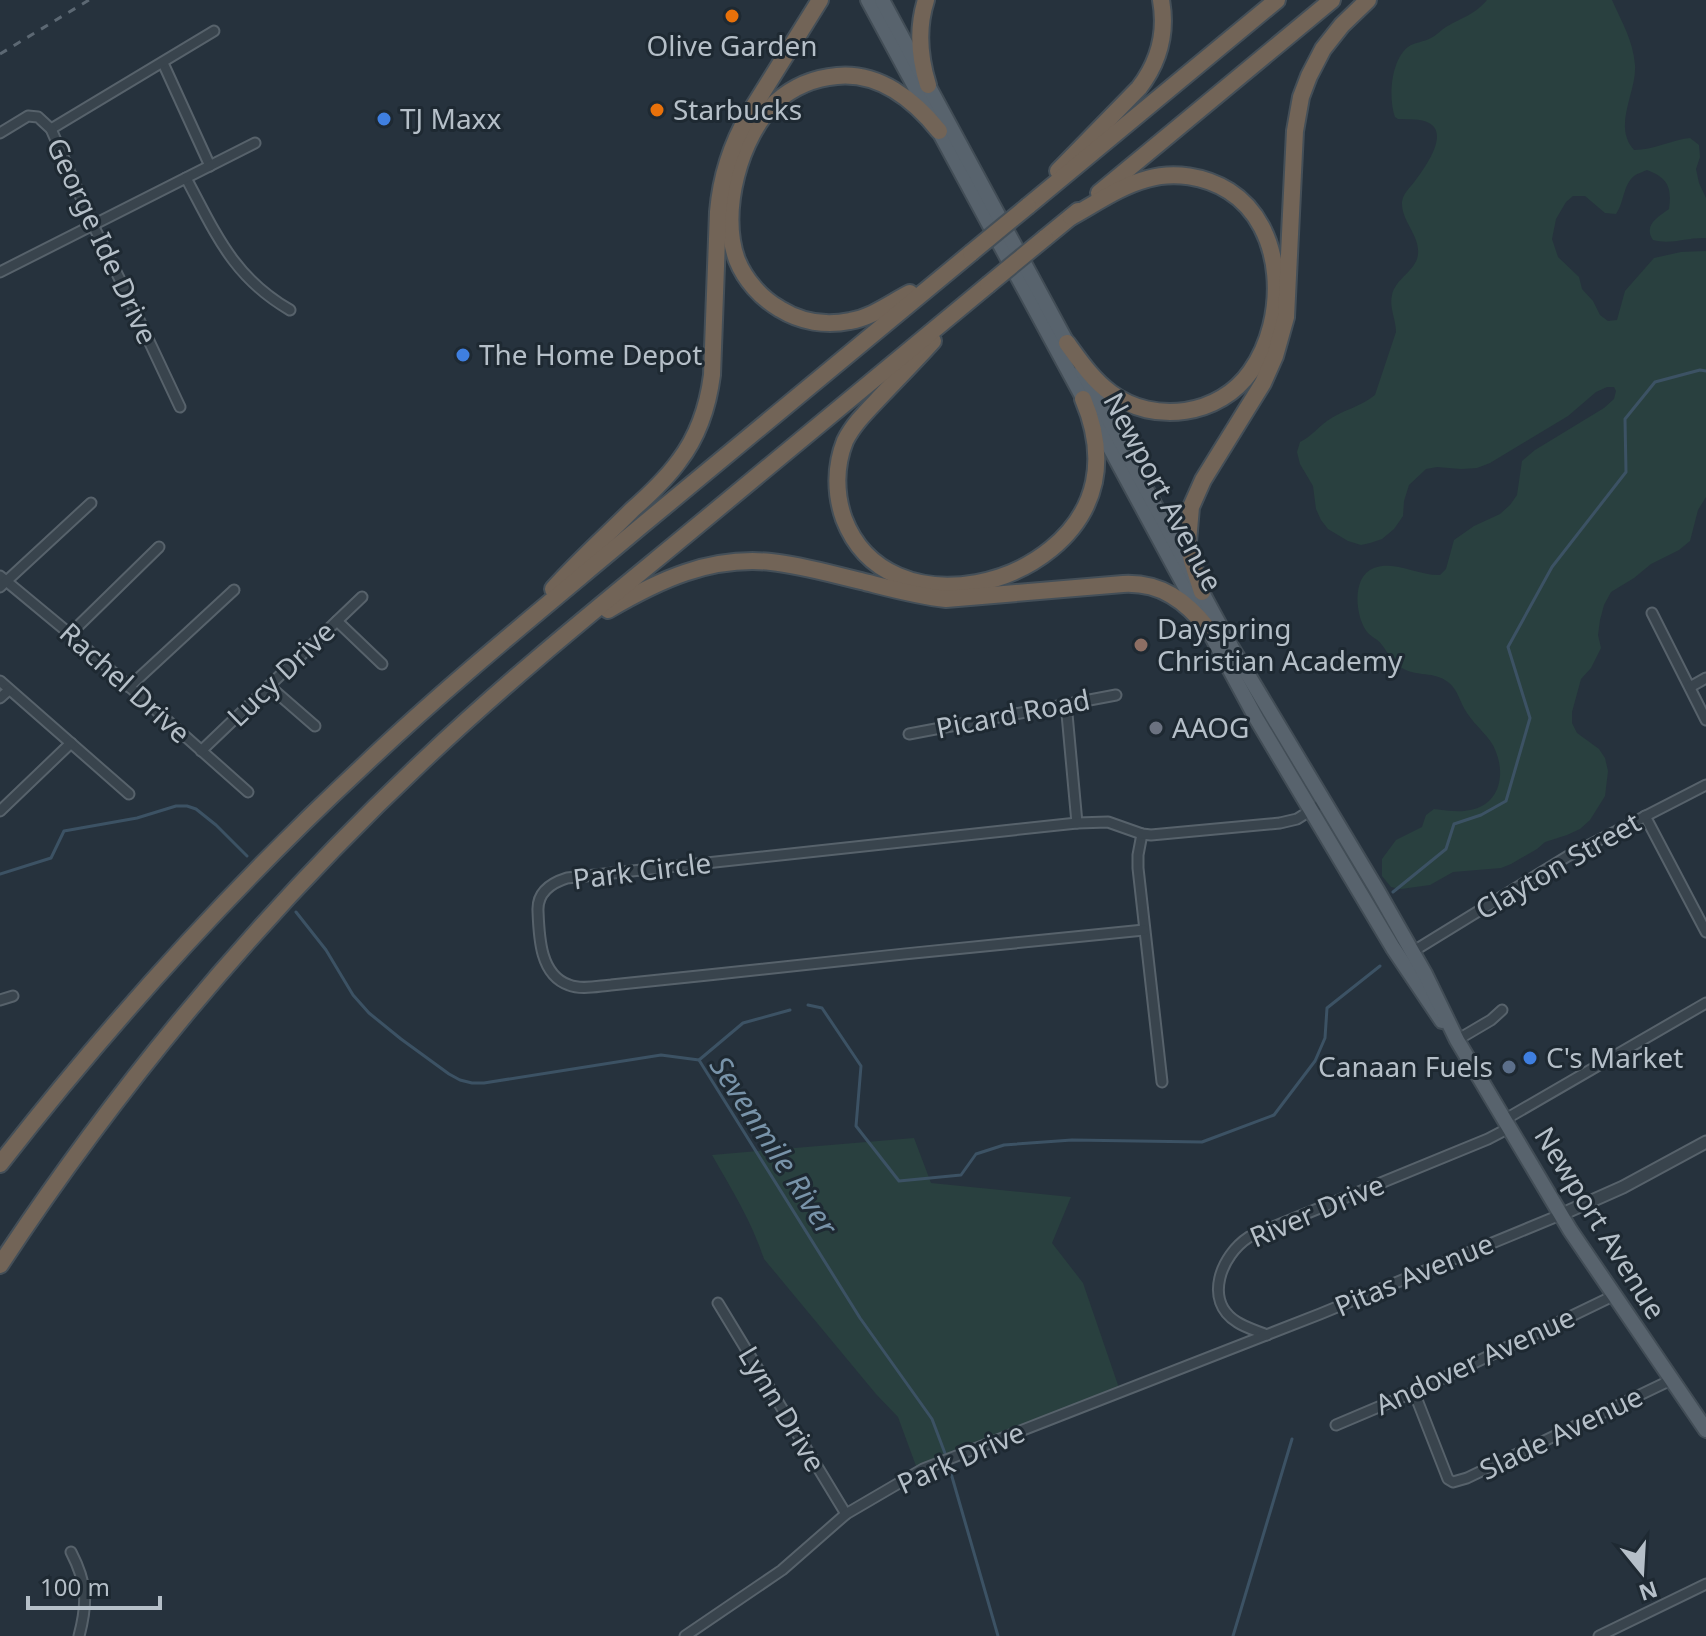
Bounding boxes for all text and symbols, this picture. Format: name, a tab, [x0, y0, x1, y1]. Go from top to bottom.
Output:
marker: Olive Garden	[723, 7, 741, 25]
place label: Olive Garden	[646, 26, 818, 64]
place label: Starbucks	[673, 90, 802, 128]
place label: TJ Maxx	[400, 99, 501, 137]
marker: Starbucks	[648, 101, 666, 119]
marker: TJ Maxx	[375, 110, 393, 128]
street label: George Ide Drive	[38, 131, 167, 350]
place label: The Home Depot	[479, 335, 702, 373]
marker: The Home Depot	[454, 346, 472, 364]
street label: Newport Avenue	[1095, 386, 1232, 598]
place label: Dayspring Christian Academy	[1157, 609, 1403, 679]
street label: Lucy Drive	[218, 612, 343, 734]
street label: Rachel Drive	[52, 613, 199, 751]
marker: Dayspring Christian Academy	[1132, 636, 1150, 654]
street label: Picard Road	[933, 679, 1093, 747]
place label: AAOG	[1172, 708, 1249, 746]
marker: AAOG	[1147, 719, 1165, 737]
street label: Clayton Street	[1468, 802, 1647, 928]
street label: Park Circle	[571, 843, 713, 897]
place label: C's Market	[1546, 1038, 1683, 1076]
place label: Canaan Fuels	[1318, 1047, 1493, 1085]
water label: Sevenmile River	[701, 1048, 848, 1244]
marker: C's Market	[1521, 1049, 1539, 1067]
marker: Canaan Fuels	[1500, 1058, 1518, 1076]
street label: Newport Avenue	[1526, 1119, 1675, 1326]
street label: River Drive	[1243, 1165, 1390, 1255]
street label: Pitas Avenue	[1328, 1224, 1499, 1325]
street label: Andover Avenue	[1369, 1297, 1580, 1423]
street label: Lynn Drive	[730, 1339, 835, 1478]
street label: Slade Avenue	[1473, 1376, 1648, 1488]
street label: Park Drive	[891, 1412, 1030, 1502]
north arrow	[1602, 1532, 1682, 1612]
scale bar	[28, 1560, 160, 1610]
text: 100 m	[40, 1570, 110, 1603]
text: N	[1635, 1575, 1662, 1609]

